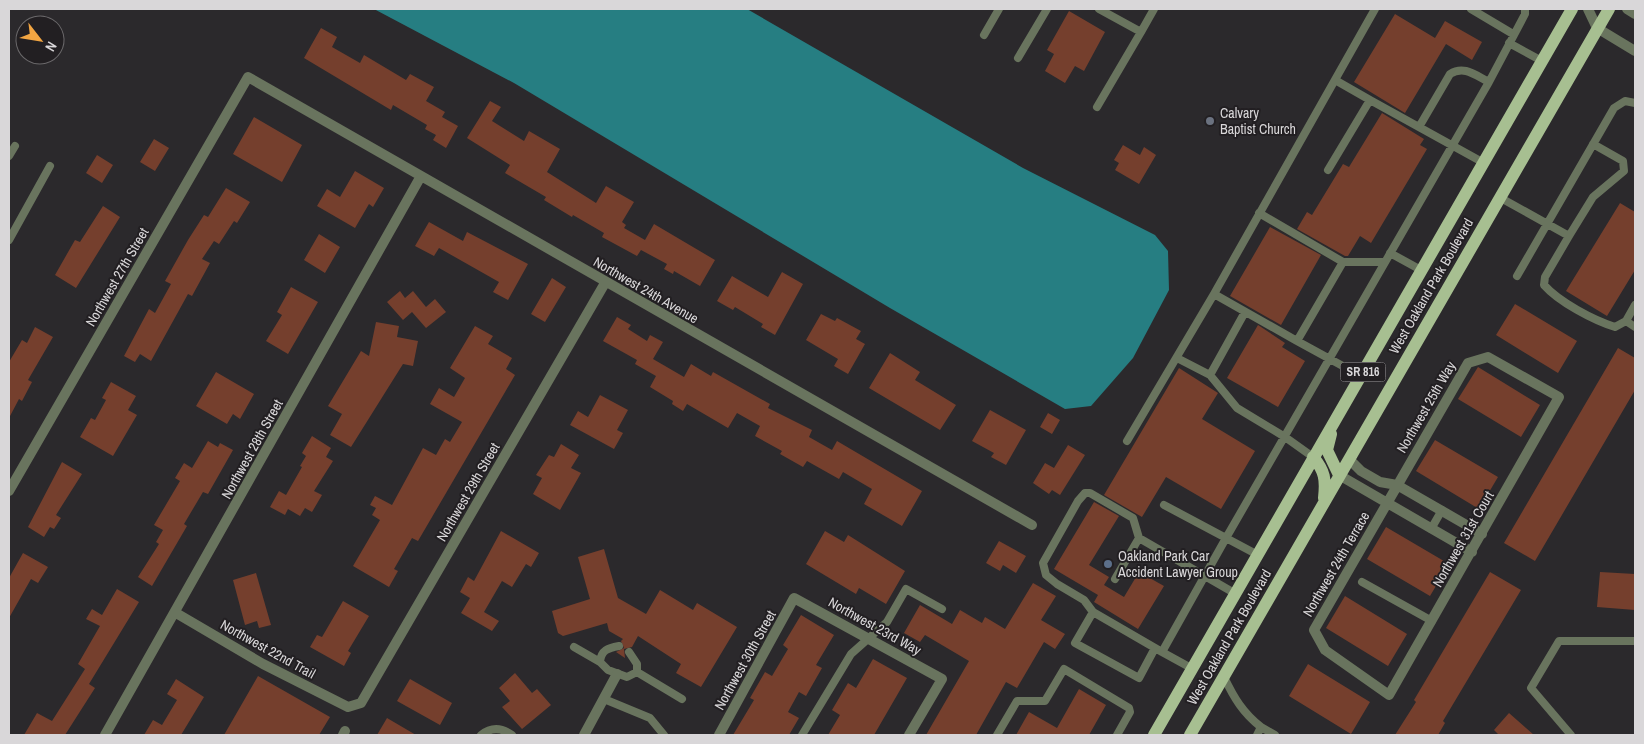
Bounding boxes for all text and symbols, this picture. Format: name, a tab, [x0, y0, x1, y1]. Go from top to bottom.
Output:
north arrow	[15, 15, 65, 65]
text: N	[41, 39, 61, 55]
place label: Calvary Baptist Church	[1220, 104, 1296, 138]
marker: Calvary Baptist Church	[1204, 115, 1216, 127]
street label: West Oakland Park Boulevard	[1385, 215, 1477, 357]
street label: Northwest 27th Street	[81, 224, 153, 330]
street label: Northwest 24th Avenue	[590, 253, 702, 327]
street label: Northwest 25th Way	[1392, 358, 1460, 456]
road number: SR 816	[1340, 362, 1386, 382]
street label: Northwest 28th Street	[217, 396, 287, 502]
street label: Northwest 29th Street	[432, 439, 504, 545]
street label: Northwest 31st Court	[1428, 488, 1498, 590]
street label: Northwest 24th Terrace	[1299, 508, 1373, 620]
place label: Oakland Park Car Accident Lawyer Group	[1117, 547, 1238, 581]
marker: Oakland Park Car Accident Lawyer Group	[1102, 558, 1114, 570]
street label: West Oakland Park Boulevard	[1183, 566, 1275, 708]
street label: Northwest 23rd Way	[825, 593, 925, 659]
street label: Northwest 30th Street	[710, 607, 780, 713]
street label: Northwest 22nd Trail	[217, 615, 319, 683]

